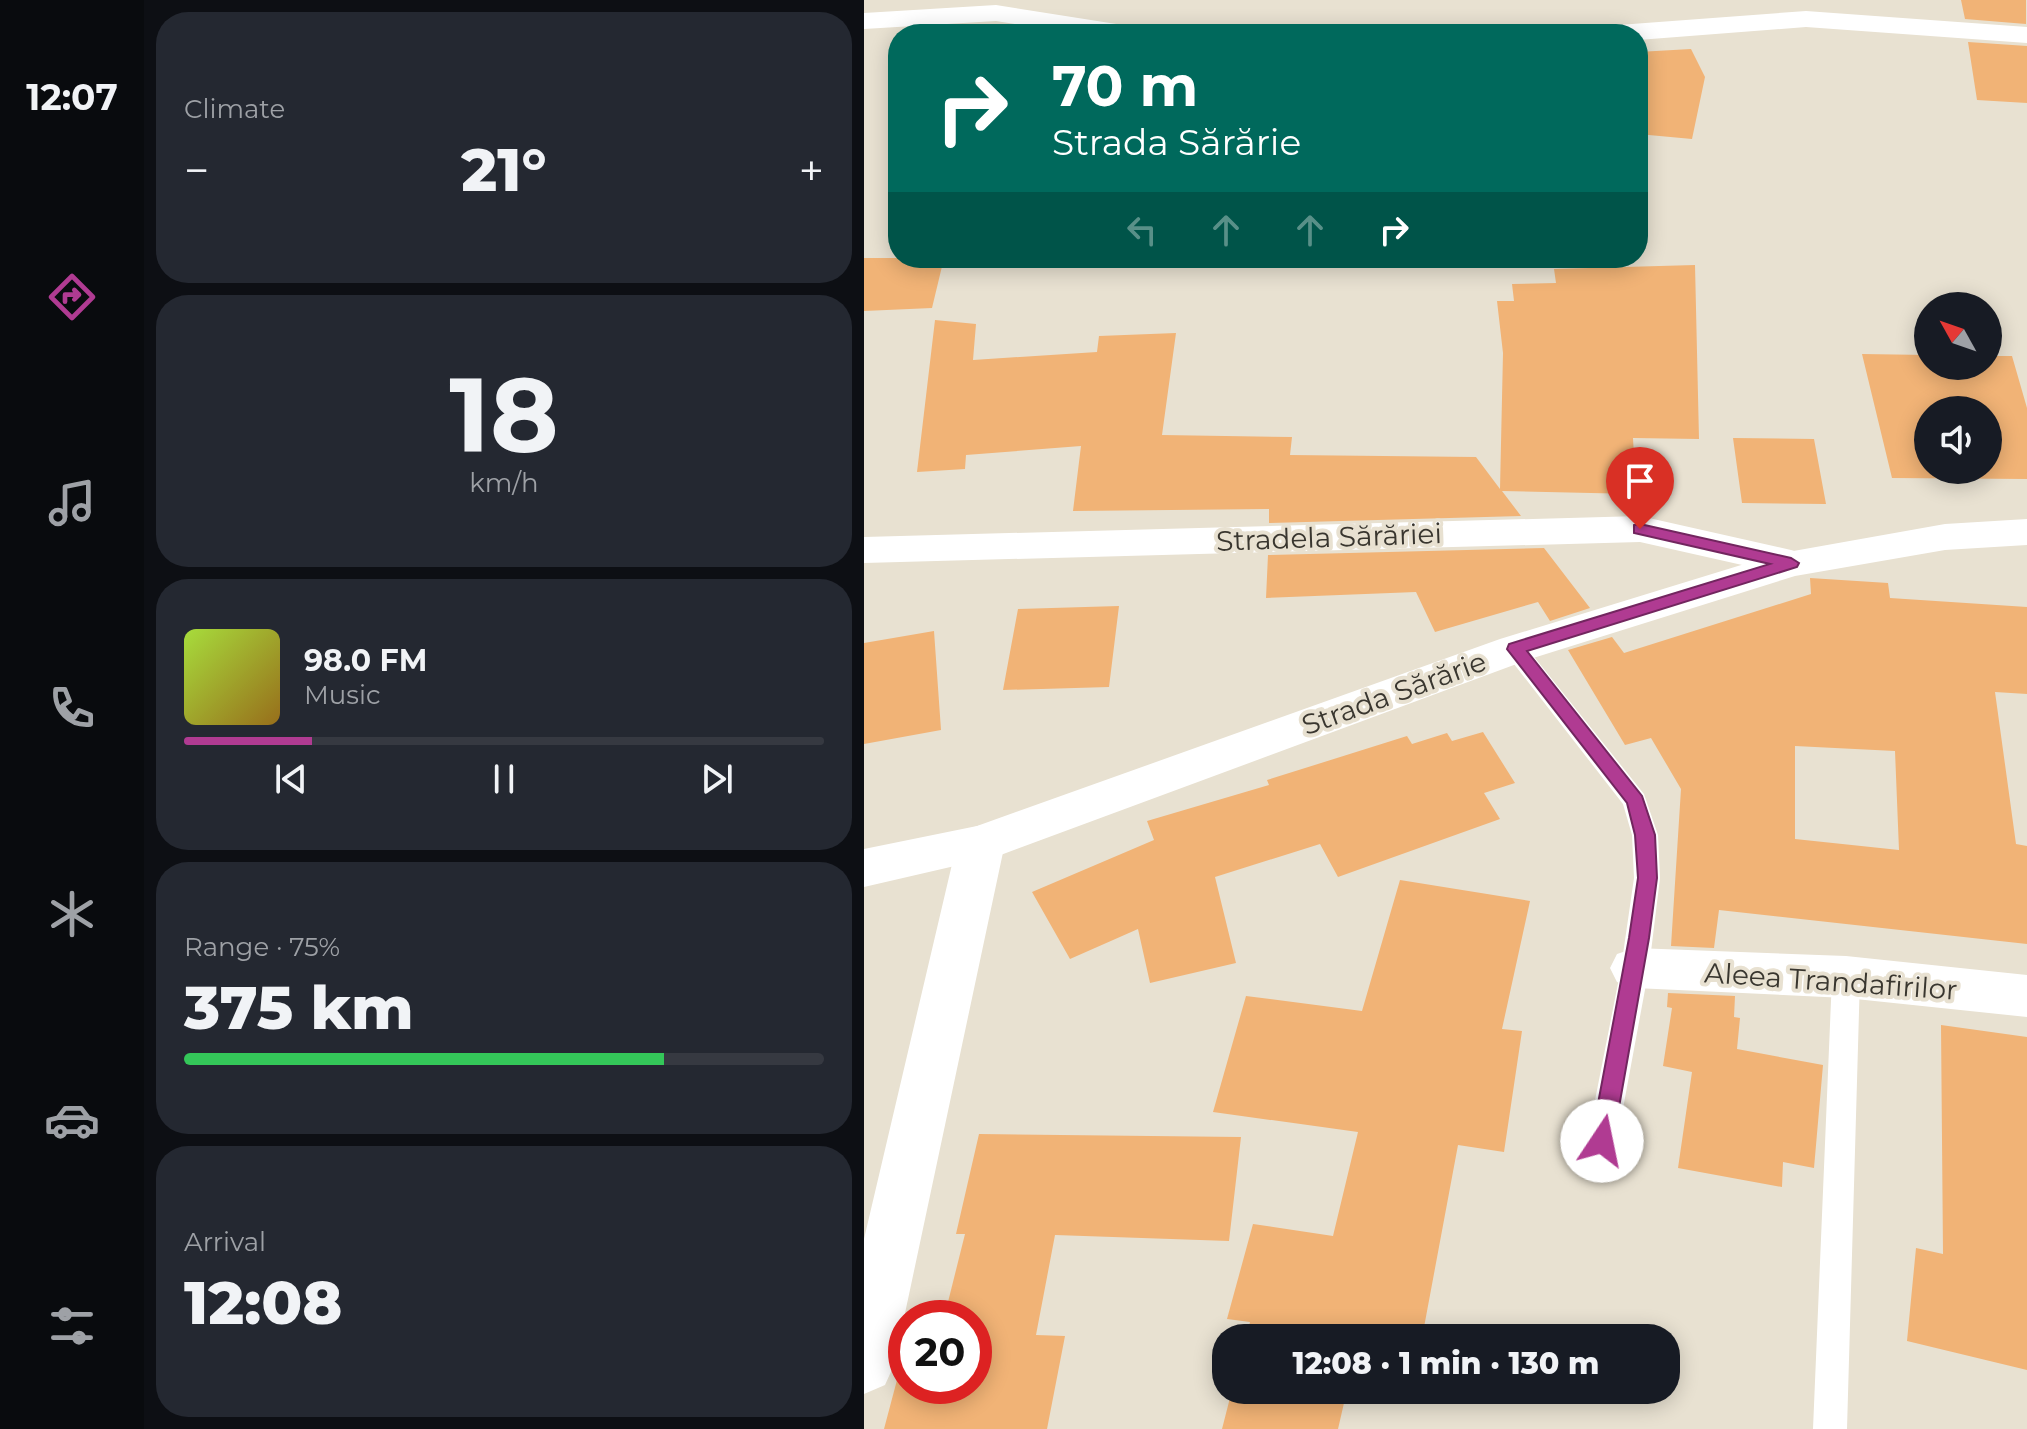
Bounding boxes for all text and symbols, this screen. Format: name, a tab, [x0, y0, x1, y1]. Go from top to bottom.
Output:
text: 70 m	[1052, 52, 1198, 120]
icon: right	[920, 56, 1024, 160]
text: 12:07	[26, 75, 118, 119]
text: Climate	[184, 93, 285, 125]
text: Strada Sărărie	[1052, 120, 1301, 164]
text: 21°	[461, 133, 547, 206]
text: −	[184, 143, 209, 197]
text: +	[799, 143, 824, 197]
icon: left	[1120, 208, 1164, 252]
icon: ahead	[1204, 208, 1248, 252]
icon: ahead	[1288, 208, 1332, 252]
icon: right	[1372, 208, 1416, 252]
icon: directions	[44, 269, 100, 325]
north arrow	[1914, 292, 2002, 380]
map controls	[1914, 292, 2002, 484]
text: 18	[449, 351, 559, 478]
button: sound	[1914, 396, 2002, 484]
pin	[1606, 447, 1674, 529]
icon: arrive	[1618, 459, 1662, 503]
text: km/h	[469, 467, 539, 499]
icon: music	[44, 475, 100, 531]
street label: Stradela Sărăriei	[1216, 516, 1442, 558]
text: 98.0 FM	[304, 642, 427, 679]
street label: Strada Sărărie	[1297, 644, 1491, 742]
text: Music	[304, 679, 381, 711]
icon: phone	[44, 680, 100, 736]
icon: previous	[269, 757, 313, 801]
icon: pause	[482, 757, 526, 801]
icon: next	[695, 757, 739, 801]
icon: climate	[44, 886, 100, 942]
text: Range · 75%	[184, 931, 340, 963]
street label: Aleea Trandafirilor	[1703, 955, 1959, 1007]
text: 375 km	[184, 971, 414, 1044]
icon: car	[44, 1092, 100, 1148]
position arrow	[1560, 1099, 1644, 1183]
text: Arrival	[184, 1226, 266, 1258]
text: 12:08	[184, 1266, 342, 1339]
icon: filters	[44, 1298, 100, 1354]
speed limit sign: 20	[888, 1300, 992, 1404]
text: 12:08 · 1 min · 130 m	[1293, 1345, 1599, 1382]

